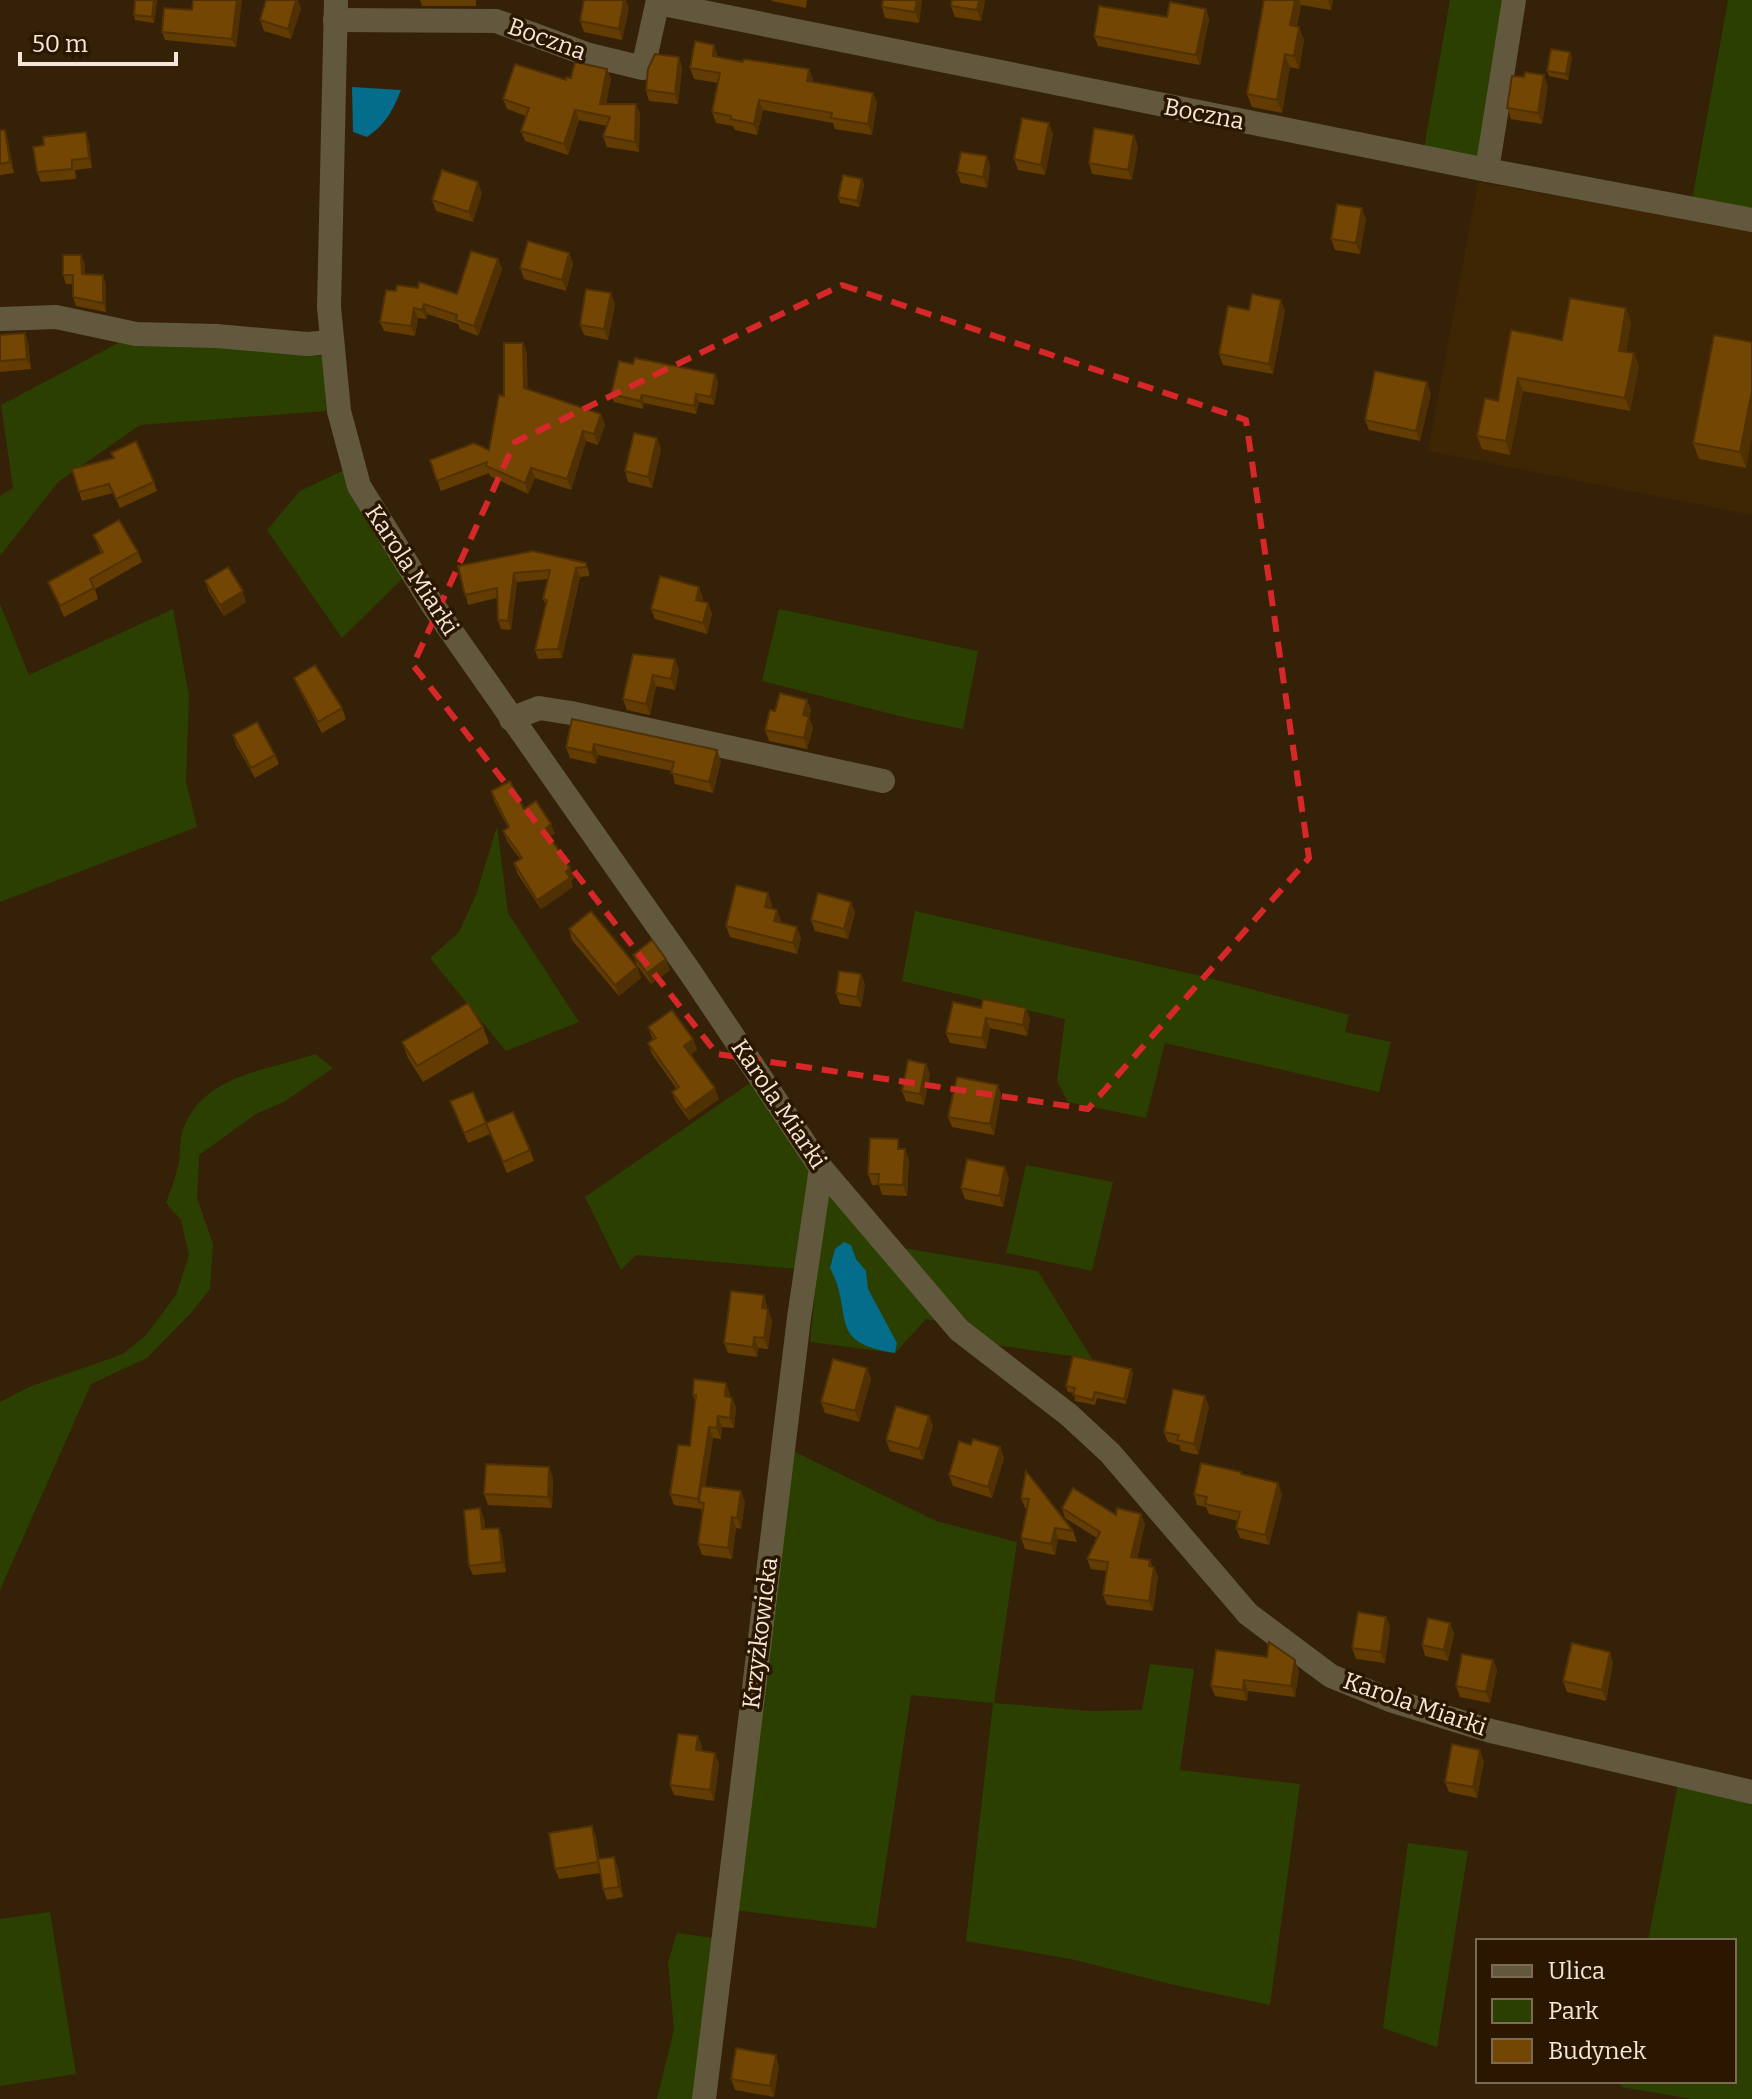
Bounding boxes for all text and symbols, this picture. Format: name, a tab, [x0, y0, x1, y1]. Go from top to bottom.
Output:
street label: Boczna	[504, 12, 590, 66]
scale bar	[20, 16, 176, 66]
text: 50 m	[32, 30, 88, 58]
street label: Boczna	[1161, 93, 1247, 135]
street label: Karola Miarki	[360, 500, 464, 640]
street label: Karola Miarki	[726, 1034, 832, 1174]
street label: Krzyżkowicka	[737, 1556, 783, 1710]
street label: Karola Miarki	[1340, 1666, 1490, 1742]
legend	[1476, 1939, 1736, 2083]
text: Ulica	[1548, 1957, 1605, 1985]
text: Park	[1548, 1997, 1599, 2025]
text: Budynek	[1548, 2037, 1647, 2065]

